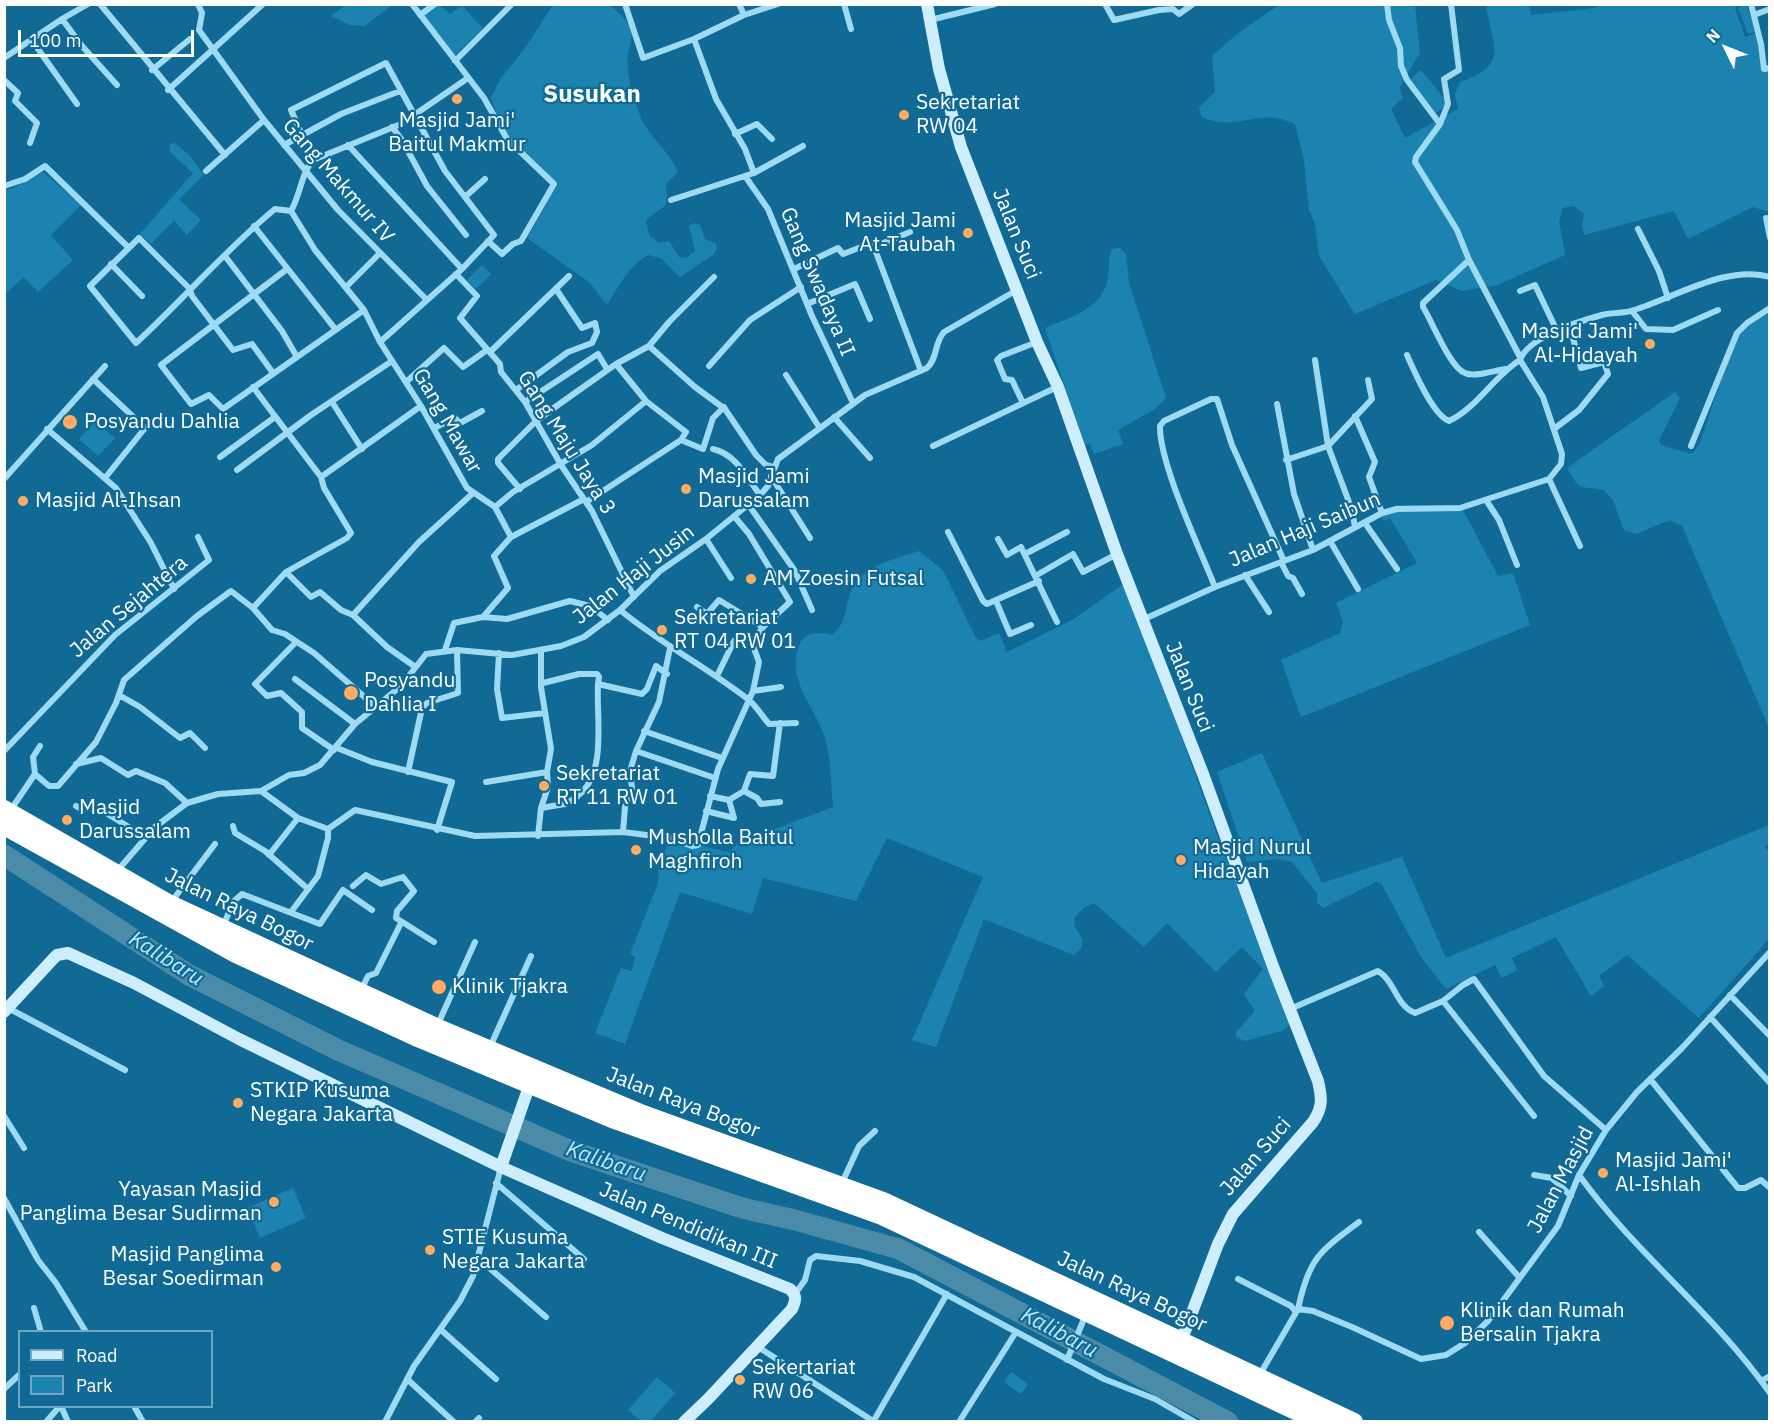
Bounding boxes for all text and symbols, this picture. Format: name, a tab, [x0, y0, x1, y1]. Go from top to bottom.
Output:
scale bar	[21, 18, 196, 56]
north arrow	[1696, 18, 1756, 78]
text: N	[1702, 25, 1724, 47]
text: 100 m	[29, 29, 81, 52]
district label: Susukan	[543, 81, 641, 109]
place label: Sekretariat RW 04	[916, 90, 1020, 140]
marker: Masjid Jami' Baitul Makmur	[450, 92, 464, 106]
place label: Masjid Jami' Baitul Makmur	[388, 108, 526, 158]
marker: Sekretariat RW 04	[897, 108, 911, 122]
street label: Gang Makmur IV	[277, 113, 399, 249]
street label: Jalan Suci	[986, 185, 1046, 283]
street label: Gang Swadaya II	[774, 204, 860, 360]
place label: Masjid Jami At-Taubah	[844, 208, 956, 258]
marker: Masjid Jami At-Taubah	[961, 226, 975, 240]
place label: Masjid Jami' Al-Hidayah	[1521, 319, 1638, 369]
marker: Masjid Jami' Al-Hidayah	[1643, 337, 1657, 351]
street label: Gang Mawar	[407, 364, 487, 478]
street label: Gang Maju Jaya 3	[512, 366, 620, 520]
place label: Posyandu Dahlia	[84, 409, 240, 435]
marker: Posyandu Dahlia	[61, 413, 79, 431]
place label: Masjid Jami Darussalam	[698, 464, 810, 514]
marker: Masjid Jami Darussalam	[679, 482, 693, 496]
street label: Jalan Haji Saibun	[1226, 487, 1384, 573]
place label: Masjid Al-Ihsan	[35, 488, 182, 514]
marker: Masjid Al-Ihsan	[16, 494, 30, 508]
street label: Jalan Haji Jusin	[568, 520, 700, 630]
street label: Jalan Sejahtera	[65, 551, 193, 663]
place label: AM Zoesin Futsal	[763, 566, 924, 592]
marker: AM Zoesin Futsal	[744, 572, 758, 586]
place label: Sekretariat RT 04 RW 01	[674, 605, 796, 655]
marker: Sekretariat RT 04 RW 01	[655, 623, 669, 637]
street label: Jalan Suci	[1159, 638, 1219, 736]
place label: Posyandu Dahlia I	[364, 668, 455, 718]
marker: Posyandu Dahlia I	[342, 684, 360, 702]
place label: Sekretariat RT 11 RW 01	[556, 761, 678, 811]
marker: Sekretariat RT 11 RW 01	[537, 779, 551, 793]
place label: Masjid Darussalam	[79, 795, 191, 845]
marker: Masjid Darussalam	[60, 813, 74, 827]
place label: Musholla Baitul Maghfiroh	[648, 825, 794, 875]
place label: Masjid Nurul Hidayah	[1193, 835, 1311, 885]
marker: Musholla Baitul Maghfiroh	[629, 843, 643, 857]
marker: Masjid Nurul Hidayah	[1174, 853, 1188, 867]
street label: Jalan Raya Bogor	[161, 863, 317, 957]
water label: Kalibaru	[124, 926, 208, 992]
place label: Klinik Tjakra	[452, 974, 568, 1000]
marker: Klinik Tjakra	[430, 978, 448, 996]
street label: Jalan Raya Bogor	[603, 1062, 763, 1144]
place label: STKIP Kusuma Negara Jakarta	[250, 1078, 393, 1128]
marker: STKIP Kusuma Negara Jakarta	[231, 1096, 245, 1110]
street label: Jalan Suci	[1215, 1113, 1297, 1201]
street label: Jalan Masjid	[1522, 1122, 1600, 1238]
water label: Kalibaru	[563, 1136, 649, 1188]
place label: Masjid Jami' Al-Ishlah	[1615, 1148, 1732, 1198]
marker: Masjid Jami' Al-Ishlah	[1596, 1166, 1610, 1180]
place label: Yayasan Masjid Panglima Besar Sudirman	[20, 1177, 262, 1227]
street label: Jalan Pendidikan III	[595, 1177, 781, 1275]
marker: Yayasan Masjid Panglima Besar Sudirman	[267, 1195, 281, 1209]
place label: STIE Kusuma Negara Jakarta	[442, 1225, 585, 1275]
place label: Masjid Panglima Besar Soedirman	[103, 1242, 264, 1292]
marker: STIE Kusuma Negara Jakarta	[423, 1243, 437, 1257]
street label: Jalan Raya Bogor	[1053, 1246, 1211, 1338]
marker: Masjid Panglima Besar Soedirman	[269, 1260, 283, 1274]
place label: Klinik dan Rumah Bersalin Tjakra	[1460, 1298, 1625, 1348]
water label: Kalibaru	[1016, 1302, 1102, 1364]
marker: Klinik dan Rumah Bersalin Tjakra	[1438, 1314, 1456, 1332]
legend	[18, 1330, 213, 1408]
text: Road	[76, 1344, 117, 1367]
place label: Sekertariat RW 06	[752, 1355, 856, 1405]
marker: Sekertariat RW 06	[733, 1373, 747, 1387]
text: Park	[76, 1374, 112, 1397]

